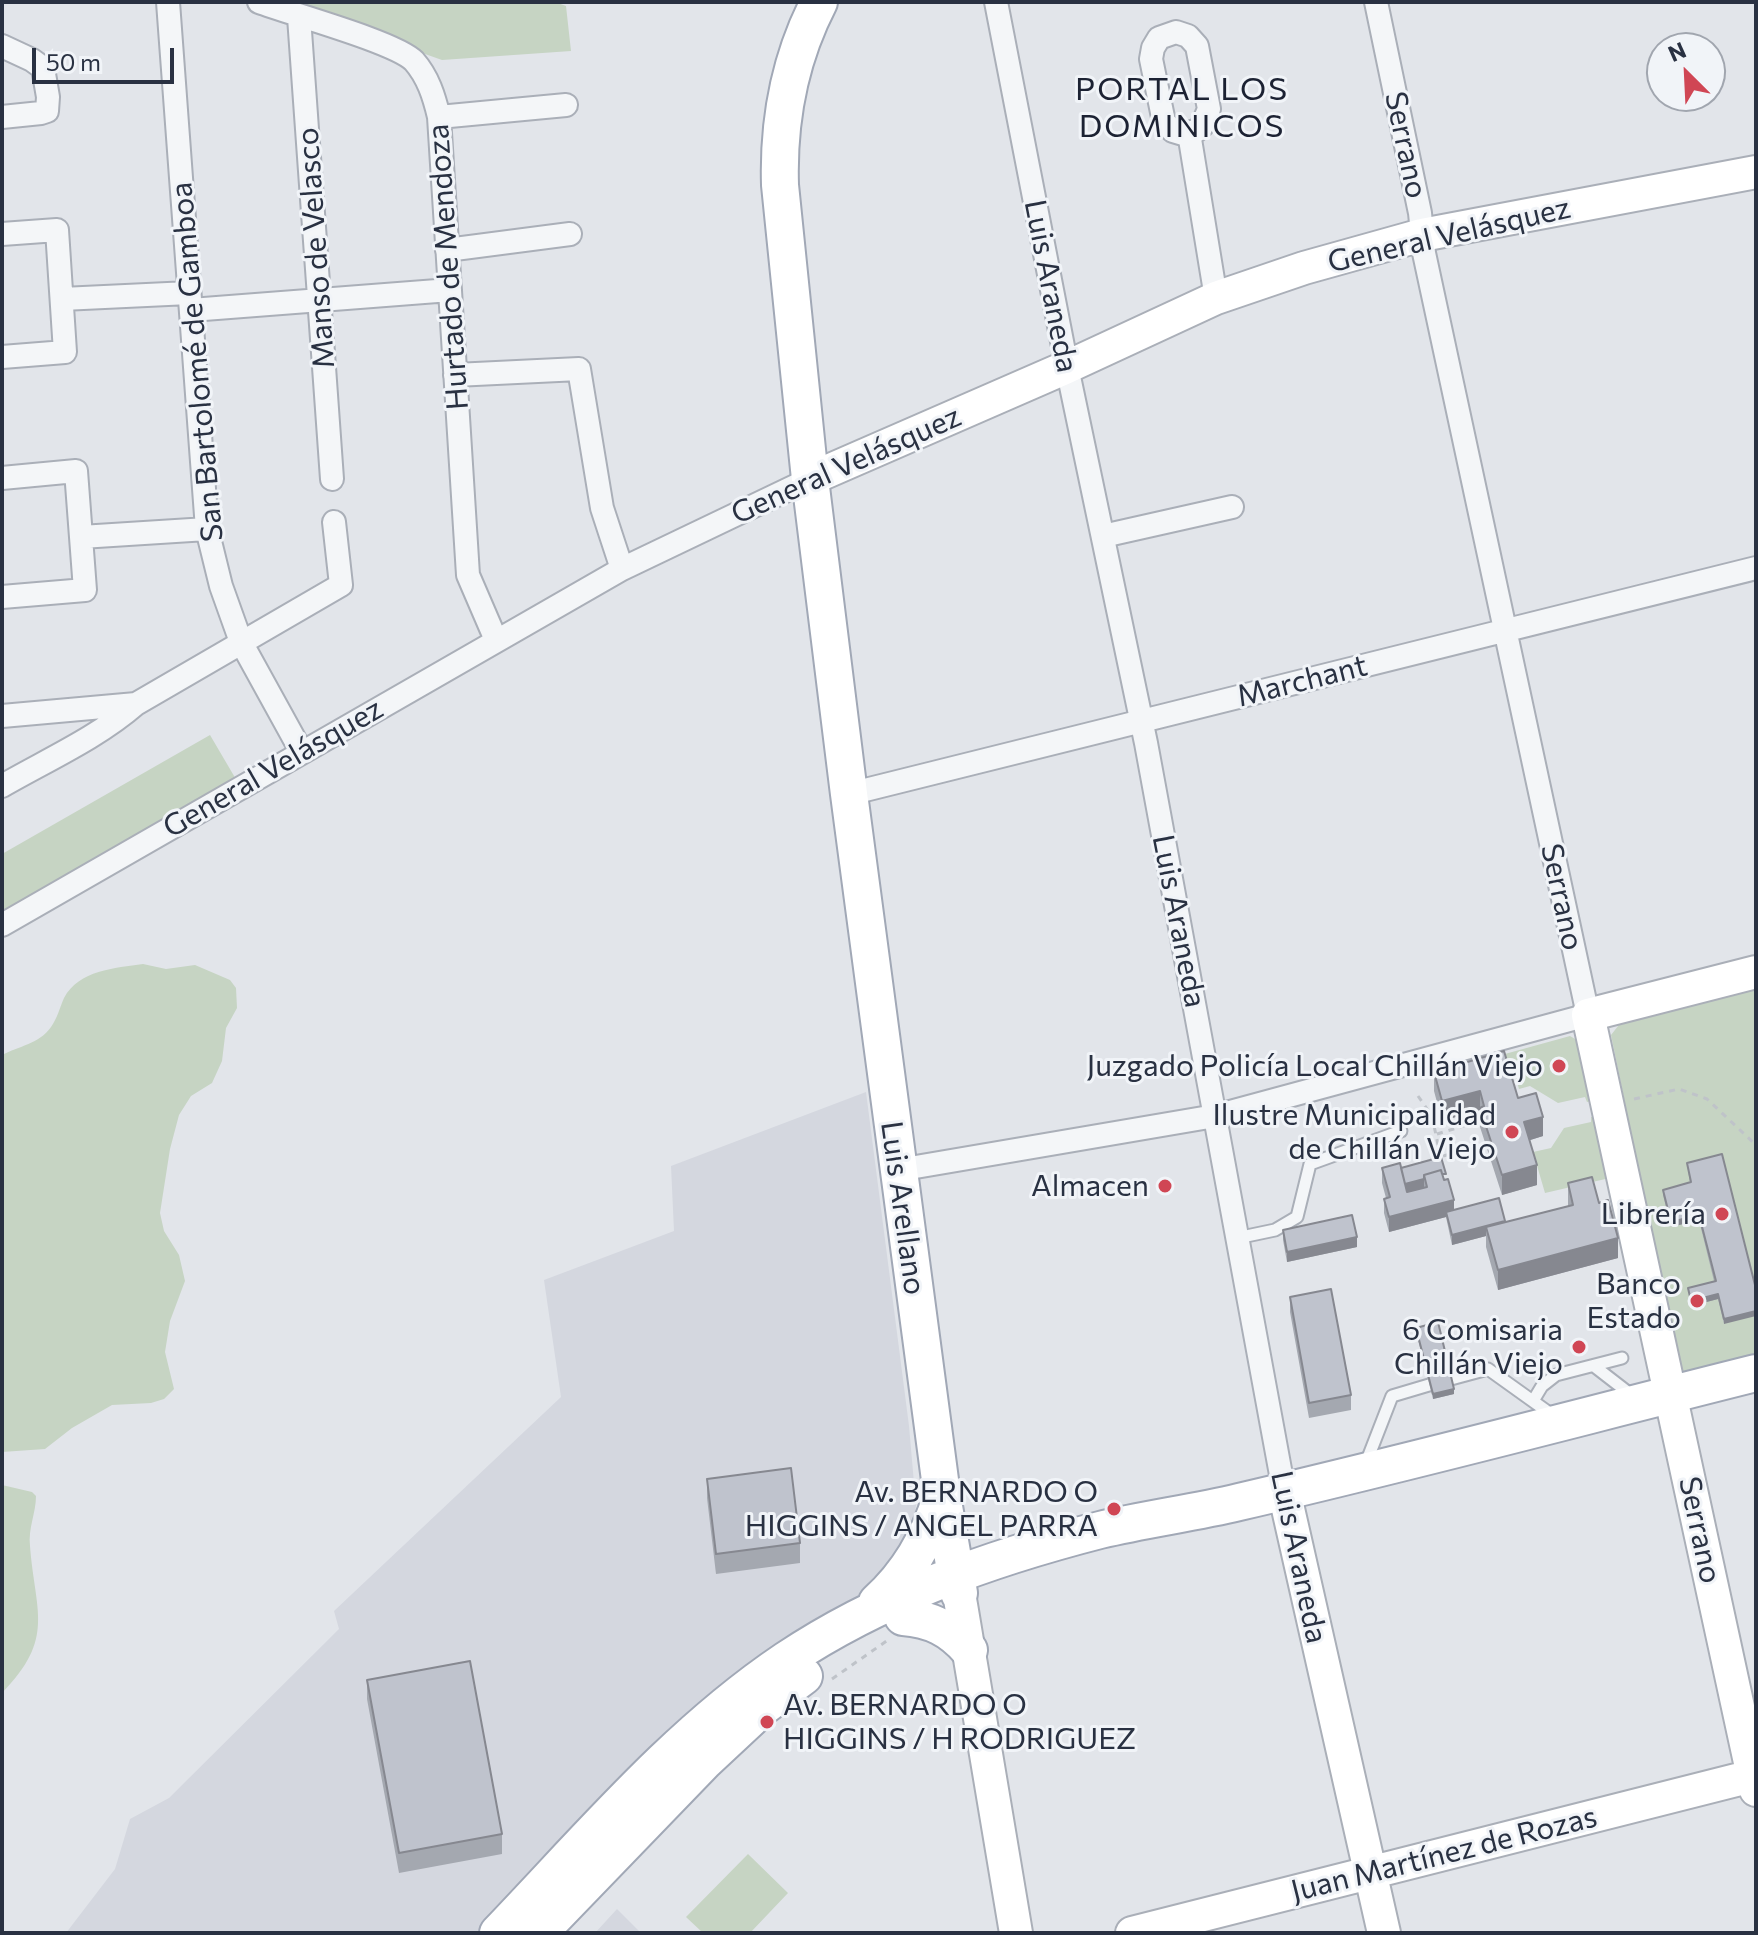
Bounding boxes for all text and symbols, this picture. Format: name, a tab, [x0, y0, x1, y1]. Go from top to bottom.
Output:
scale bar	[36, 32, 178, 82]
north arrow	[1646, 32, 1726, 112]
text: N	[1664, 36, 1690, 67]
text: 50 m	[46, 47, 101, 76]
district label: PORTAL LOS DOMINICOS	[1075, 70, 1289, 145]
street label: Serrano	[1377, 88, 1435, 202]
street label: Hurtado de Mendoza	[420, 123, 476, 411]
street label: Manso de Velasco	[290, 126, 342, 370]
street label: San Bartolomé de Gamboa	[163, 181, 231, 543]
street label: General Velásquez	[1324, 190, 1574, 280]
street label: Luis Araneda	[1017, 197, 1085, 375]
street label: General Velásquez	[726, 398, 966, 532]
street label: Marchant	[1233, 647, 1371, 715]
street label: General Velásquez	[157, 690, 389, 846]
street label: Luis Araneda	[1145, 832, 1213, 1010]
street label: Serrano	[1533, 840, 1591, 954]
place label: Juzgado Policía Local Chillán Viejo	[1086, 1048, 1543, 1084]
marker: Juzgado Policía Local Chillán Viejo	[1550, 1057, 1568, 1075]
place label: Ilustre Municipalidad de Chillán Viejo	[1212, 1097, 1496, 1168]
street label: Luis Arellano	[873, 1119, 933, 1297]
marker: Ilustre Municipalidad de Chillán Viejo	[1503, 1123, 1521, 1141]
place label: Almacen	[1031, 1168, 1149, 1204]
marker: Almacen	[1156, 1177, 1174, 1195]
place label: Librería	[1601, 1196, 1706, 1232]
marker: Librería	[1713, 1205, 1731, 1223]
place label: Banco Estado	[1586, 1266, 1681, 1336]
marker: Banco Estado	[1688, 1292, 1706, 1310]
place label: 6 Comisaria Chillán Viejo	[1394, 1312, 1563, 1382]
marker: 6 Comisaria Chillán Viejo	[1570, 1338, 1588, 1356]
street label: Luis Araneda	[1263, 1468, 1335, 1646]
street label: Serrano	[1671, 1473, 1729, 1587]
place label: Av. BERNARDO O HIGGINS / ANGEL PARRA	[745, 1474, 1098, 1544]
marker: Av. BERNARDO O HIGGINS / ANGEL PARRA	[1105, 1500, 1123, 1518]
place label: Av. BERNARDO O HIGGINS / H RODRIGUEZ	[783, 1687, 1136, 1758]
marker: Av. BERNARDO O HIGGINS / H RODRIGUEZ	[758, 1713, 776, 1731]
street label: Juan Martínez de Rozas	[1287, 1799, 1601, 1909]

